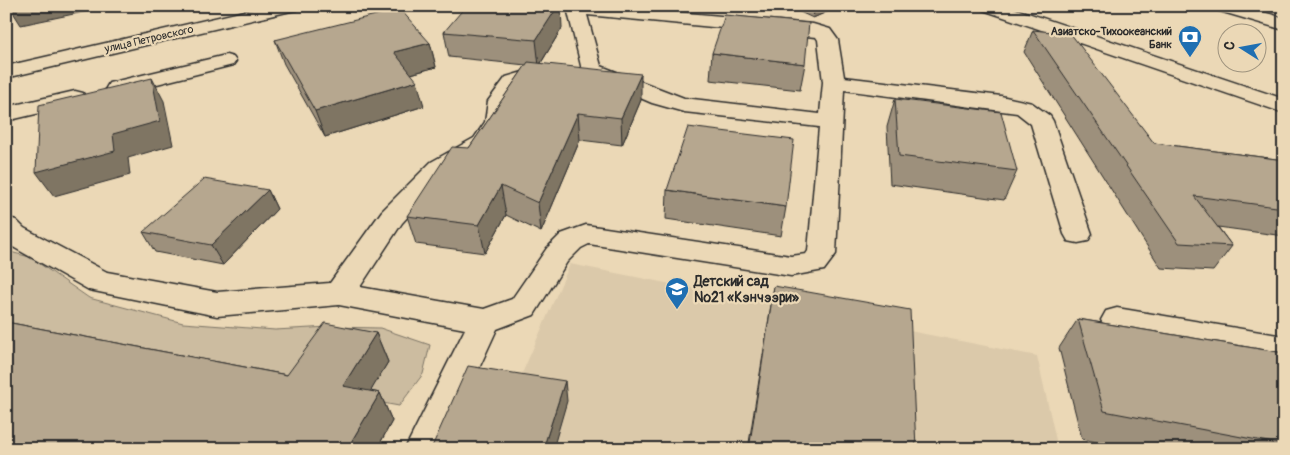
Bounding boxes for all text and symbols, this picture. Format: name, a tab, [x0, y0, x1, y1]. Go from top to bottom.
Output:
street label: улица Петровского	[102, 22, 195, 56]
north arrow	[1218, 22, 1268, 72]
bank icon: Азиатско-Тихоокеанский Банк	[1177, 24, 1203, 58]
place label: Азиатско-Тихоокеанский Банк	[1051, 25, 1172, 51]
text: С	[1221, 39, 1239, 51]
place label: Детский сад №21 «Кэнчээри»	[693, 273, 800, 306]
school or university icon: Детский сад №21 «Кэнчээри»	[664, 276, 690, 310]

